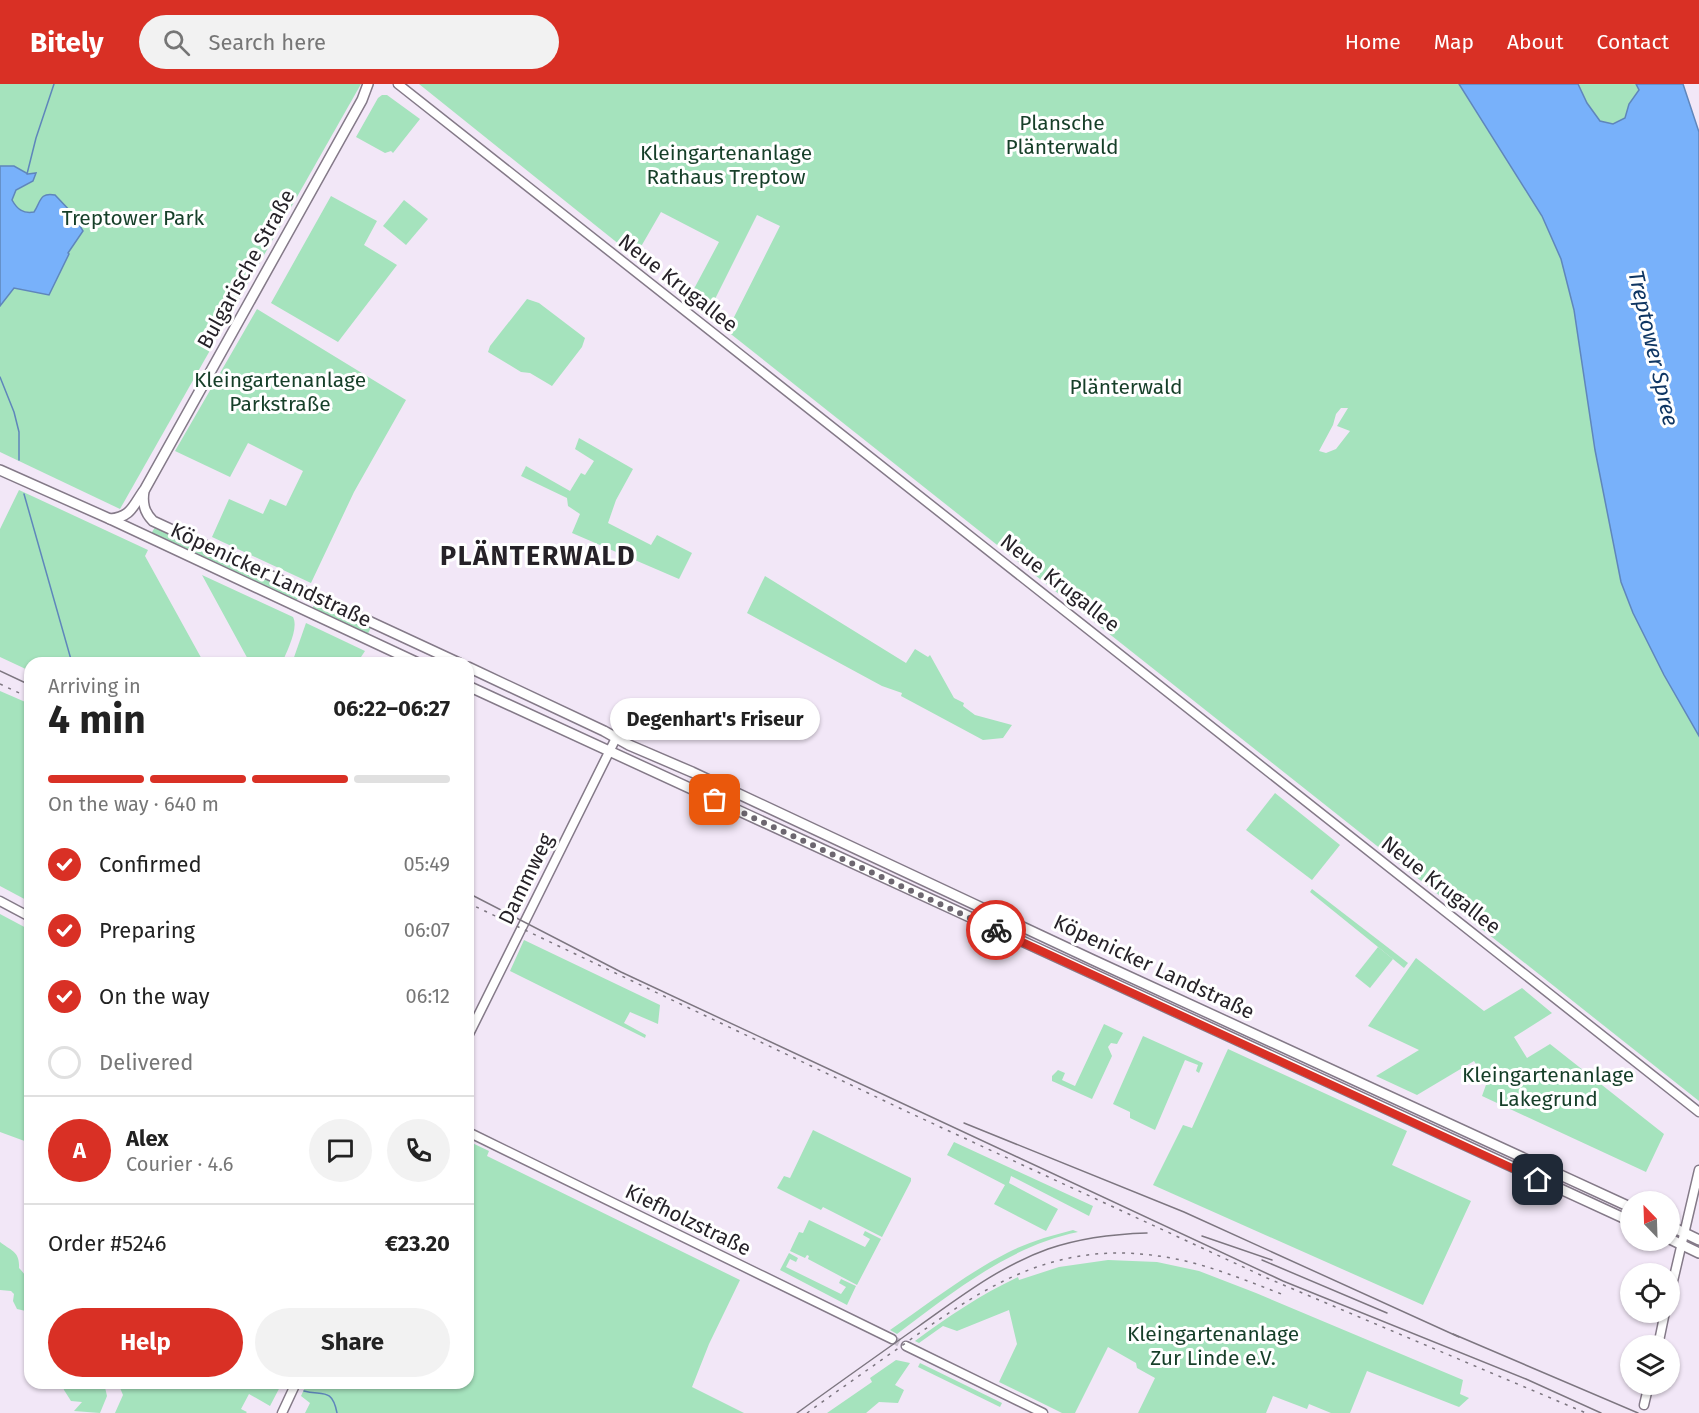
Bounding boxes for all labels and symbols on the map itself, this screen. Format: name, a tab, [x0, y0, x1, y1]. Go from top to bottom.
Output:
park label: Plansche Plänterwald	[1005, 110, 1119, 160]
park label: Kleingartenanlage Rathaus Treptow	[640, 140, 812, 190]
street label: Bulgarische Straße	[191, 185, 301, 353]
park label: Treptower Park	[62, 205, 205, 231]
street label: Neue Krugallee	[613, 228, 743, 338]
water label: Treptower Spree	[1623, 268, 1685, 428]
park label: Kleingartenanlage Parkstraße	[194, 367, 366, 417]
park label: Plänterwald	[1069, 374, 1183, 400]
street label: Köpenicker Landstraße	[166, 517, 376, 633]
street label: Neue Krugallee	[995, 528, 1125, 638]
district label: PLÄNTERWALD	[440, 539, 636, 572]
callout: Degenhart's Friseur	[610, 698, 820, 740]
pin	[689, 774, 740, 825]
street label: Dammweg	[493, 829, 559, 929]
street label: Neue Krugallee	[1376, 830, 1506, 940]
courier	[966, 900, 1026, 960]
street label: Köpenicker Landstraße	[1049, 909, 1259, 1025]
park label: Kleingartenanlage Lakegrund	[1462, 1062, 1634, 1112]
pin	[1512, 1154, 1563, 1205]
street label: Kiefholzstraße	[621, 1178, 755, 1262]
north arrow	[1620, 1191, 1680, 1251]
park label: Kleingartenanlage Zur Linde e.V.	[1127, 1321, 1299, 1371]

